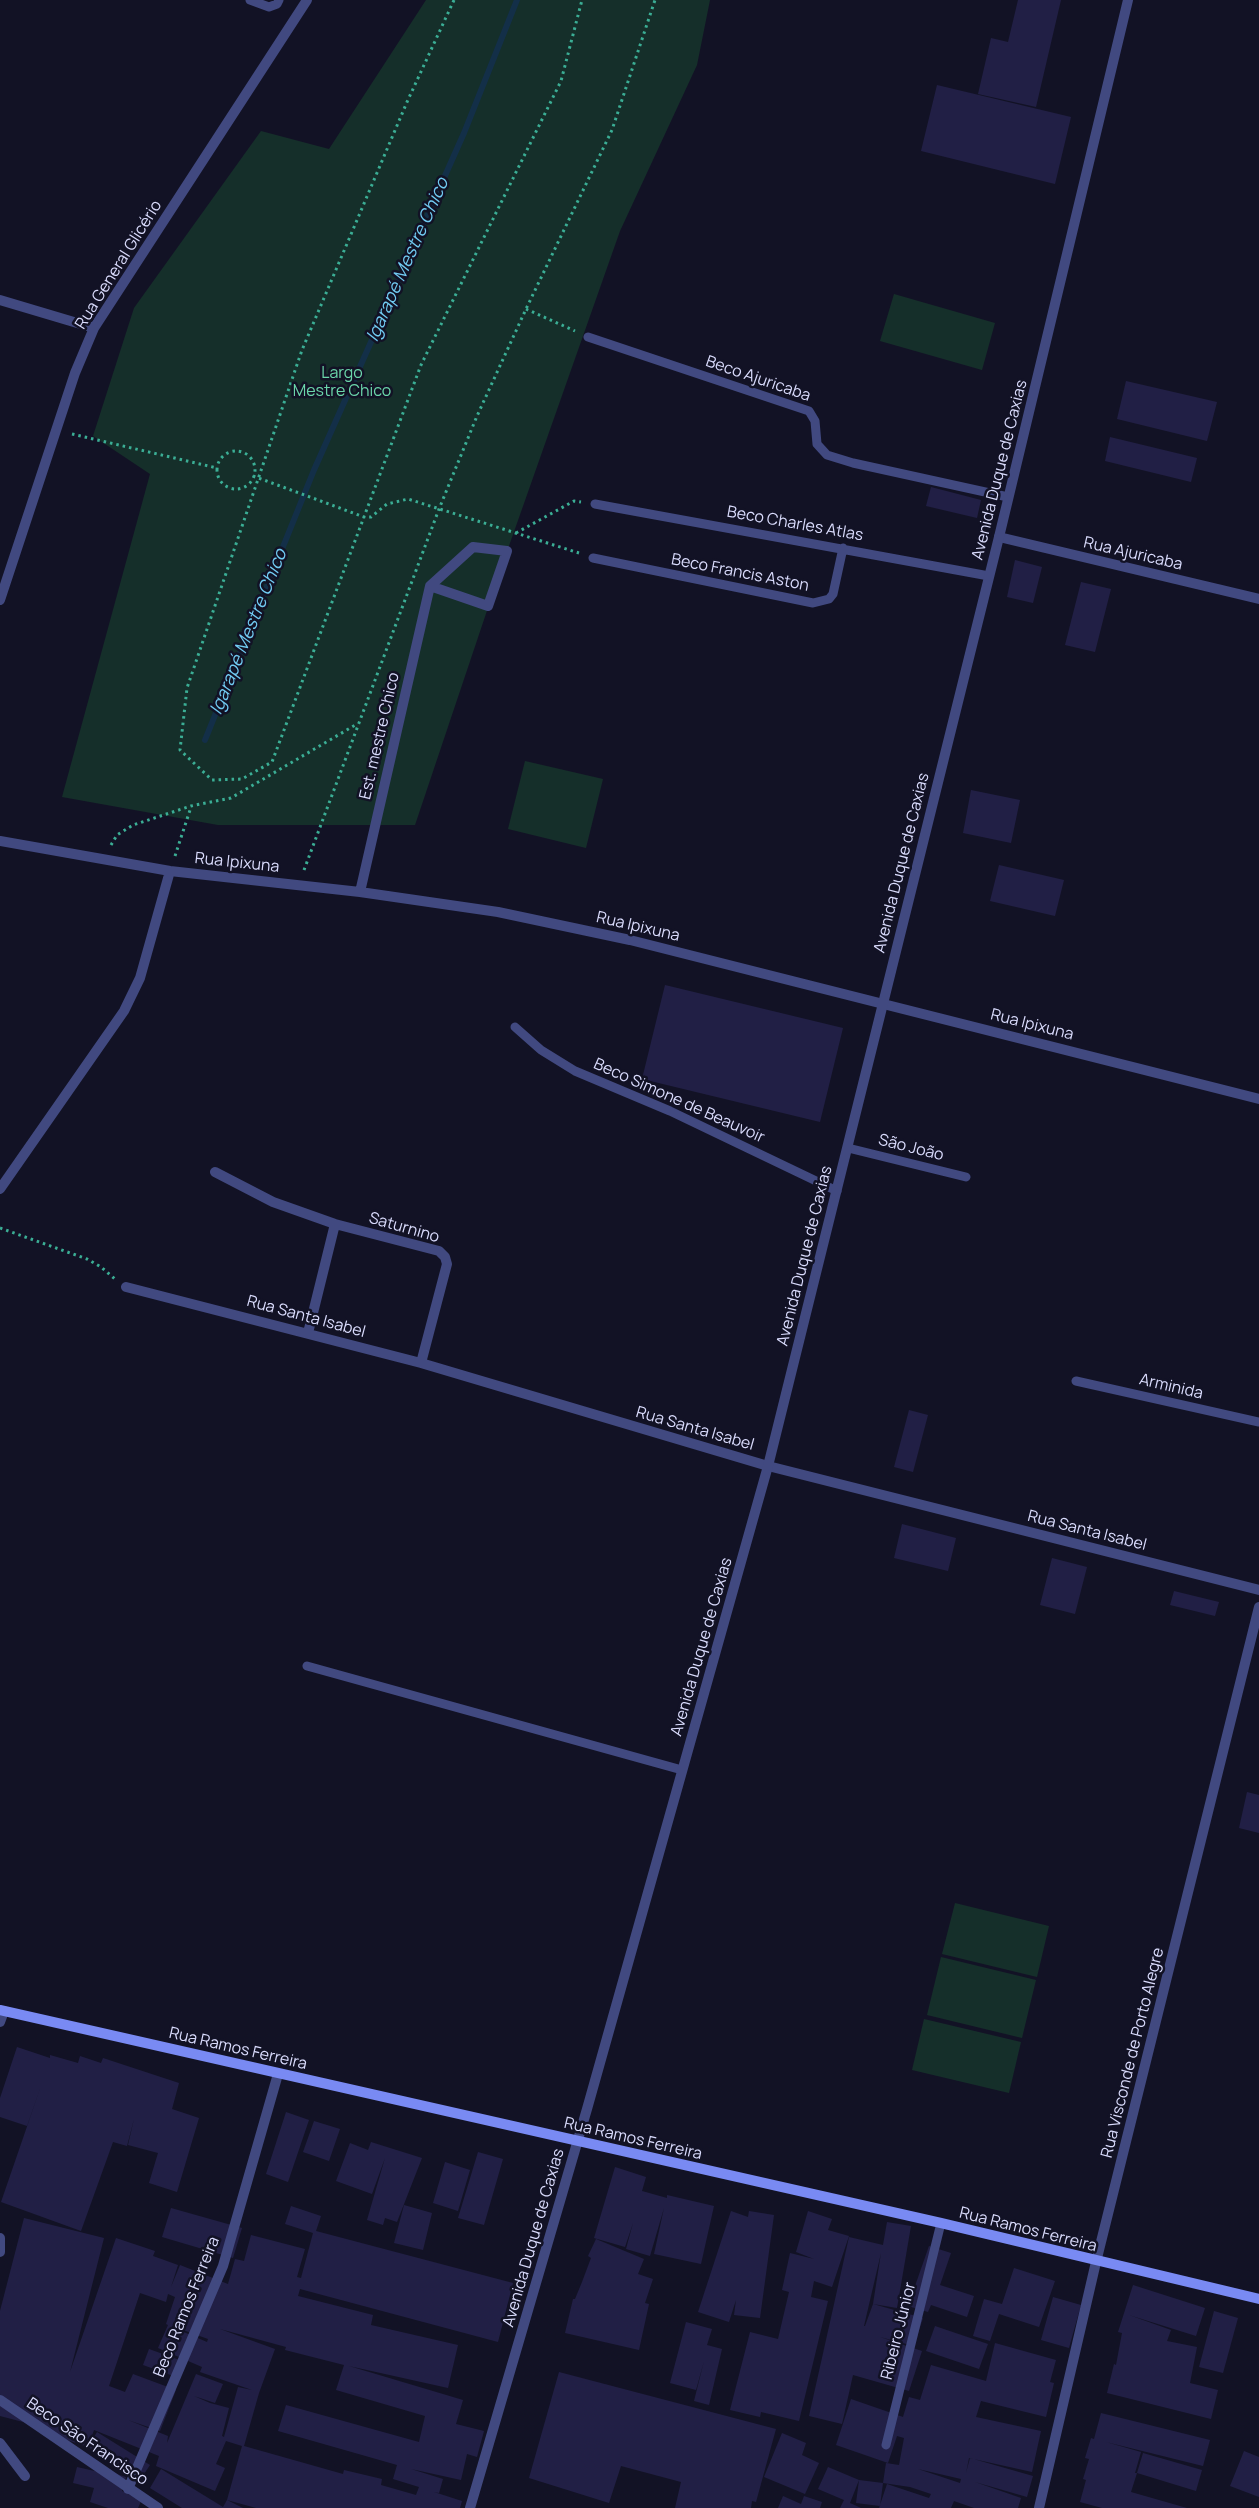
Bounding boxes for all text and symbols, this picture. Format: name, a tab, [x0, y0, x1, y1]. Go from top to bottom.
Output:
water label: Igarapé Mestre Chico	[362, 175, 454, 345]
street label: Rua General Glicério	[72, 197, 166, 333]
street label: Beco Ajuricaba	[703, 352, 813, 406]
park label: Largo Mestre Chico	[293, 364, 391, 402]
street label: Avenida Duque de Caxias	[968, 378, 1032, 562]
street label: Beco Charles Atlas	[725, 503, 865, 545]
street label: Rua Ajuricaba	[1082, 533, 1184, 575]
water label: Igarapé Mestre Chico	[206, 546, 292, 718]
street label: Beco Francis Aston	[670, 550, 810, 596]
street label: Est. mestre Chico	[356, 671, 404, 801]
street label: Avenida Duque de Caxias	[870, 771, 934, 955]
street label: Rua Ipixuna	[194, 849, 280, 877]
street label: Rua Ipixuna	[594, 908, 682, 946]
street label: Rua Ipixuna	[988, 1005, 1076, 1045]
street label: Beco Simone de Beauvoir	[590, 1055, 768, 1147]
street label: São João	[876, 1131, 946, 1165]
street label: Avenida Duque de Caxias	[773, 1164, 837, 1348]
street label: Saturnino	[366, 1209, 442, 1247]
street label: Rua Santa Isabel	[245, 1292, 367, 1342]
street label: Arminida	[1137, 1370, 1205, 1404]
street label: Rua Santa Isabel	[634, 1403, 756, 1455]
street label: Rua Santa Isabel	[1025, 1507, 1149, 1555]
street label: Avenida Duque de Caxias	[667, 1556, 737, 1738]
street label: Rua Visconde de Porto Alegre	[1098, 1946, 1168, 2160]
street label: Rua Ramos Ferreira	[167, 2024, 309, 2074]
street label: Rua Ramos Ferreira	[562, 2114, 704, 2164]
street label: Avenida Duque de Caxias	[499, 2147, 569, 2329]
street label: Rua Ramos Ferreira	[957, 2204, 1099, 2256]
street label: Beco Ramos Ferreira	[150, 2234, 224, 2380]
street label: Ribeiro Júnior	[878, 2280, 920, 2382]
street label: Beco São Francisco	[23, 2394, 151, 2490]

